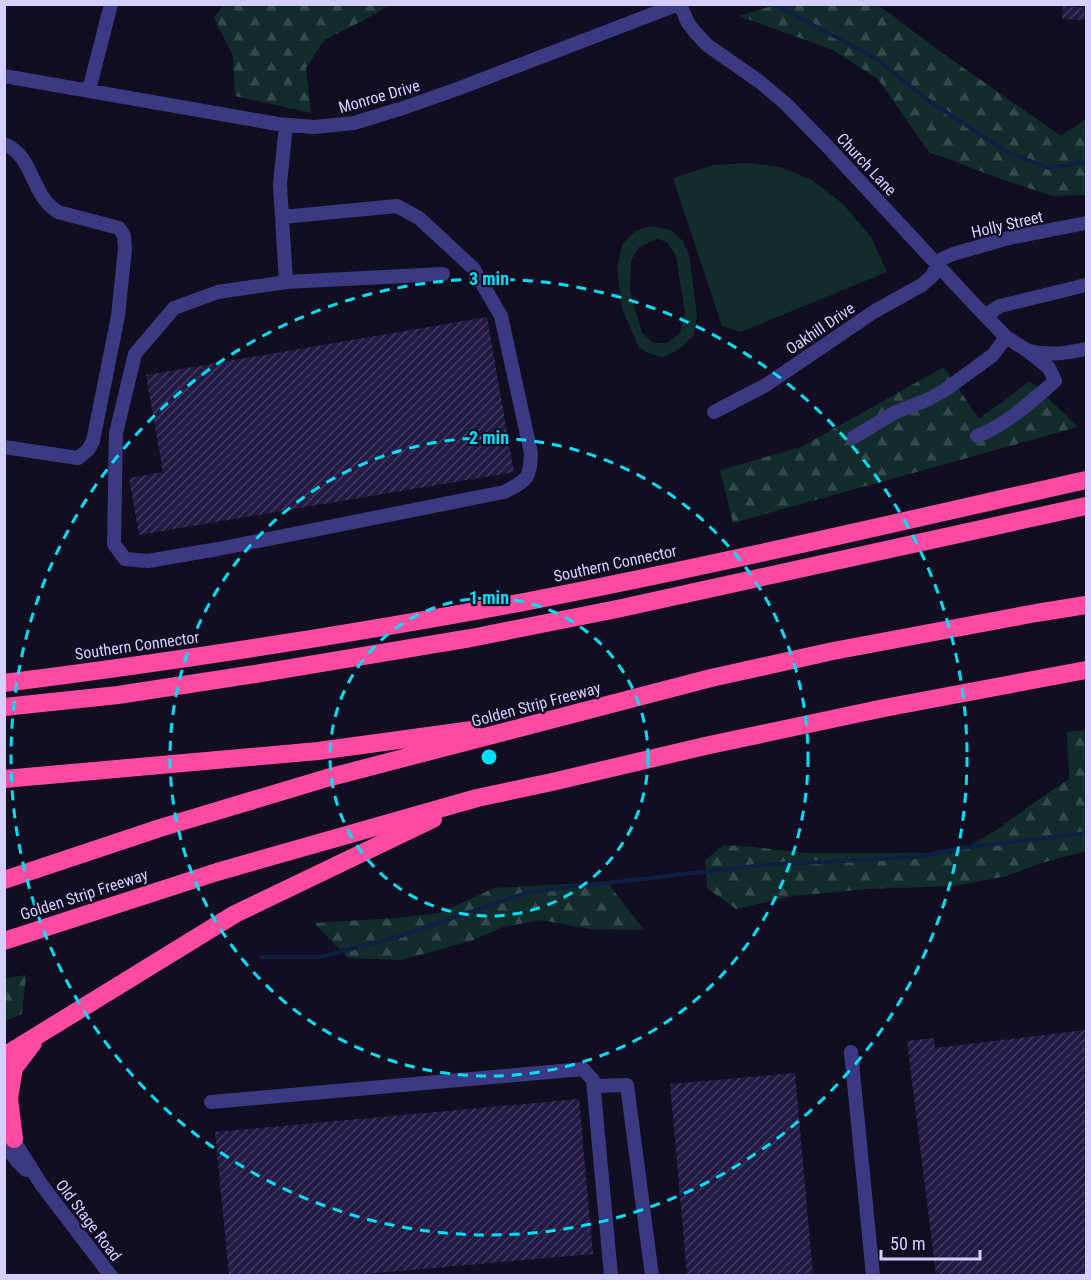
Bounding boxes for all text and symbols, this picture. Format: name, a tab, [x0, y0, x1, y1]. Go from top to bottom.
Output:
street label: Monroe Drive	[336, 76, 422, 117]
street label: Church Lane	[833, 129, 900, 200]
street label: Holly Street	[969, 207, 1045, 242]
text: 3 min	[469, 268, 509, 289]
street label: Oakhill Drive	[782, 298, 858, 358]
text: 2 min	[469, 427, 509, 448]
street label: Southern Connector	[552, 541, 678, 586]
text: 1 min	[469, 587, 509, 608]
street label: Southern Connector	[74, 627, 201, 664]
street label: Golden Strip Freeway	[469, 678, 603, 731]
centre of rings	[479, 747, 499, 767]
street label: Golden Strip Freeway	[18, 865, 151, 924]
street label: Old Stage Road	[52, 1176, 125, 1265]
scale bar	[881, 1223, 980, 1261]
text: 50 m	[890, 1233, 925, 1254]

